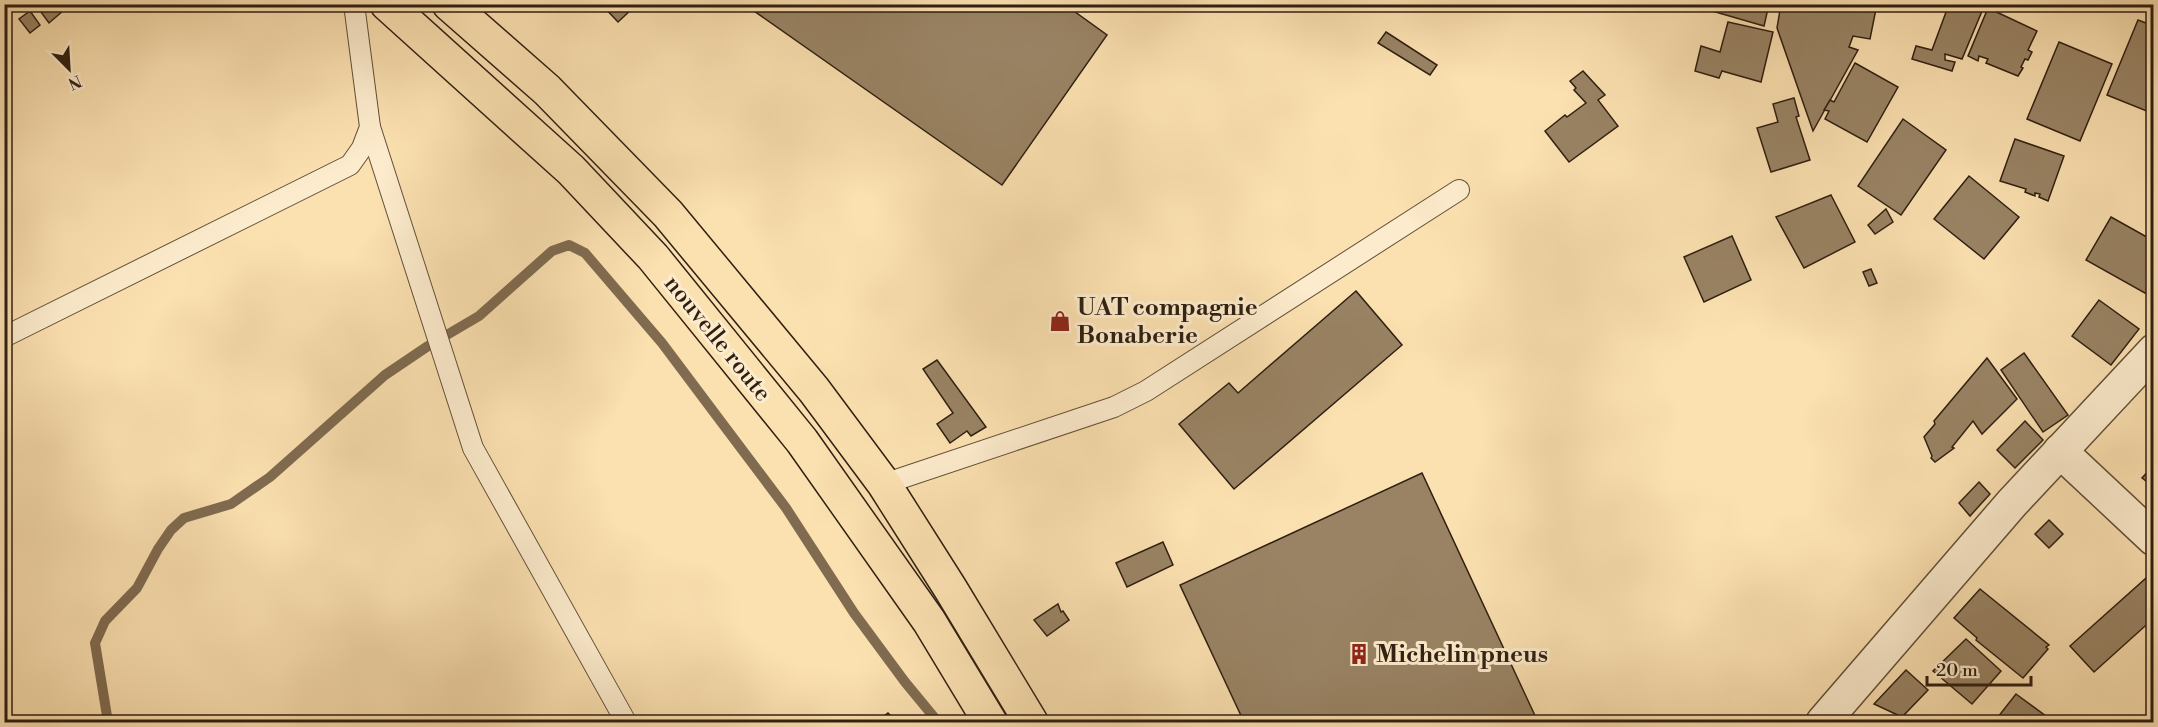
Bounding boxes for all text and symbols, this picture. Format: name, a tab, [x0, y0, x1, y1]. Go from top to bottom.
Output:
north arrow	[39, 39, 99, 99]
text: N	[65, 70, 85, 94]
street label: nouvelle route	[657, 269, 777, 408]
place label: UAT compagnie Bonaberie	[1077, 293, 1258, 351]
shop icon: UAT compagnie Bonaberie	[1048, 309, 1072, 333]
place label: Michelin pneus	[1376, 640, 1548, 670]
building icon: Michelin pneus	[1347, 642, 1371, 666]
scale bar	[1927, 649, 2030, 687]
text: 20 m	[1936, 659, 1978, 682]

